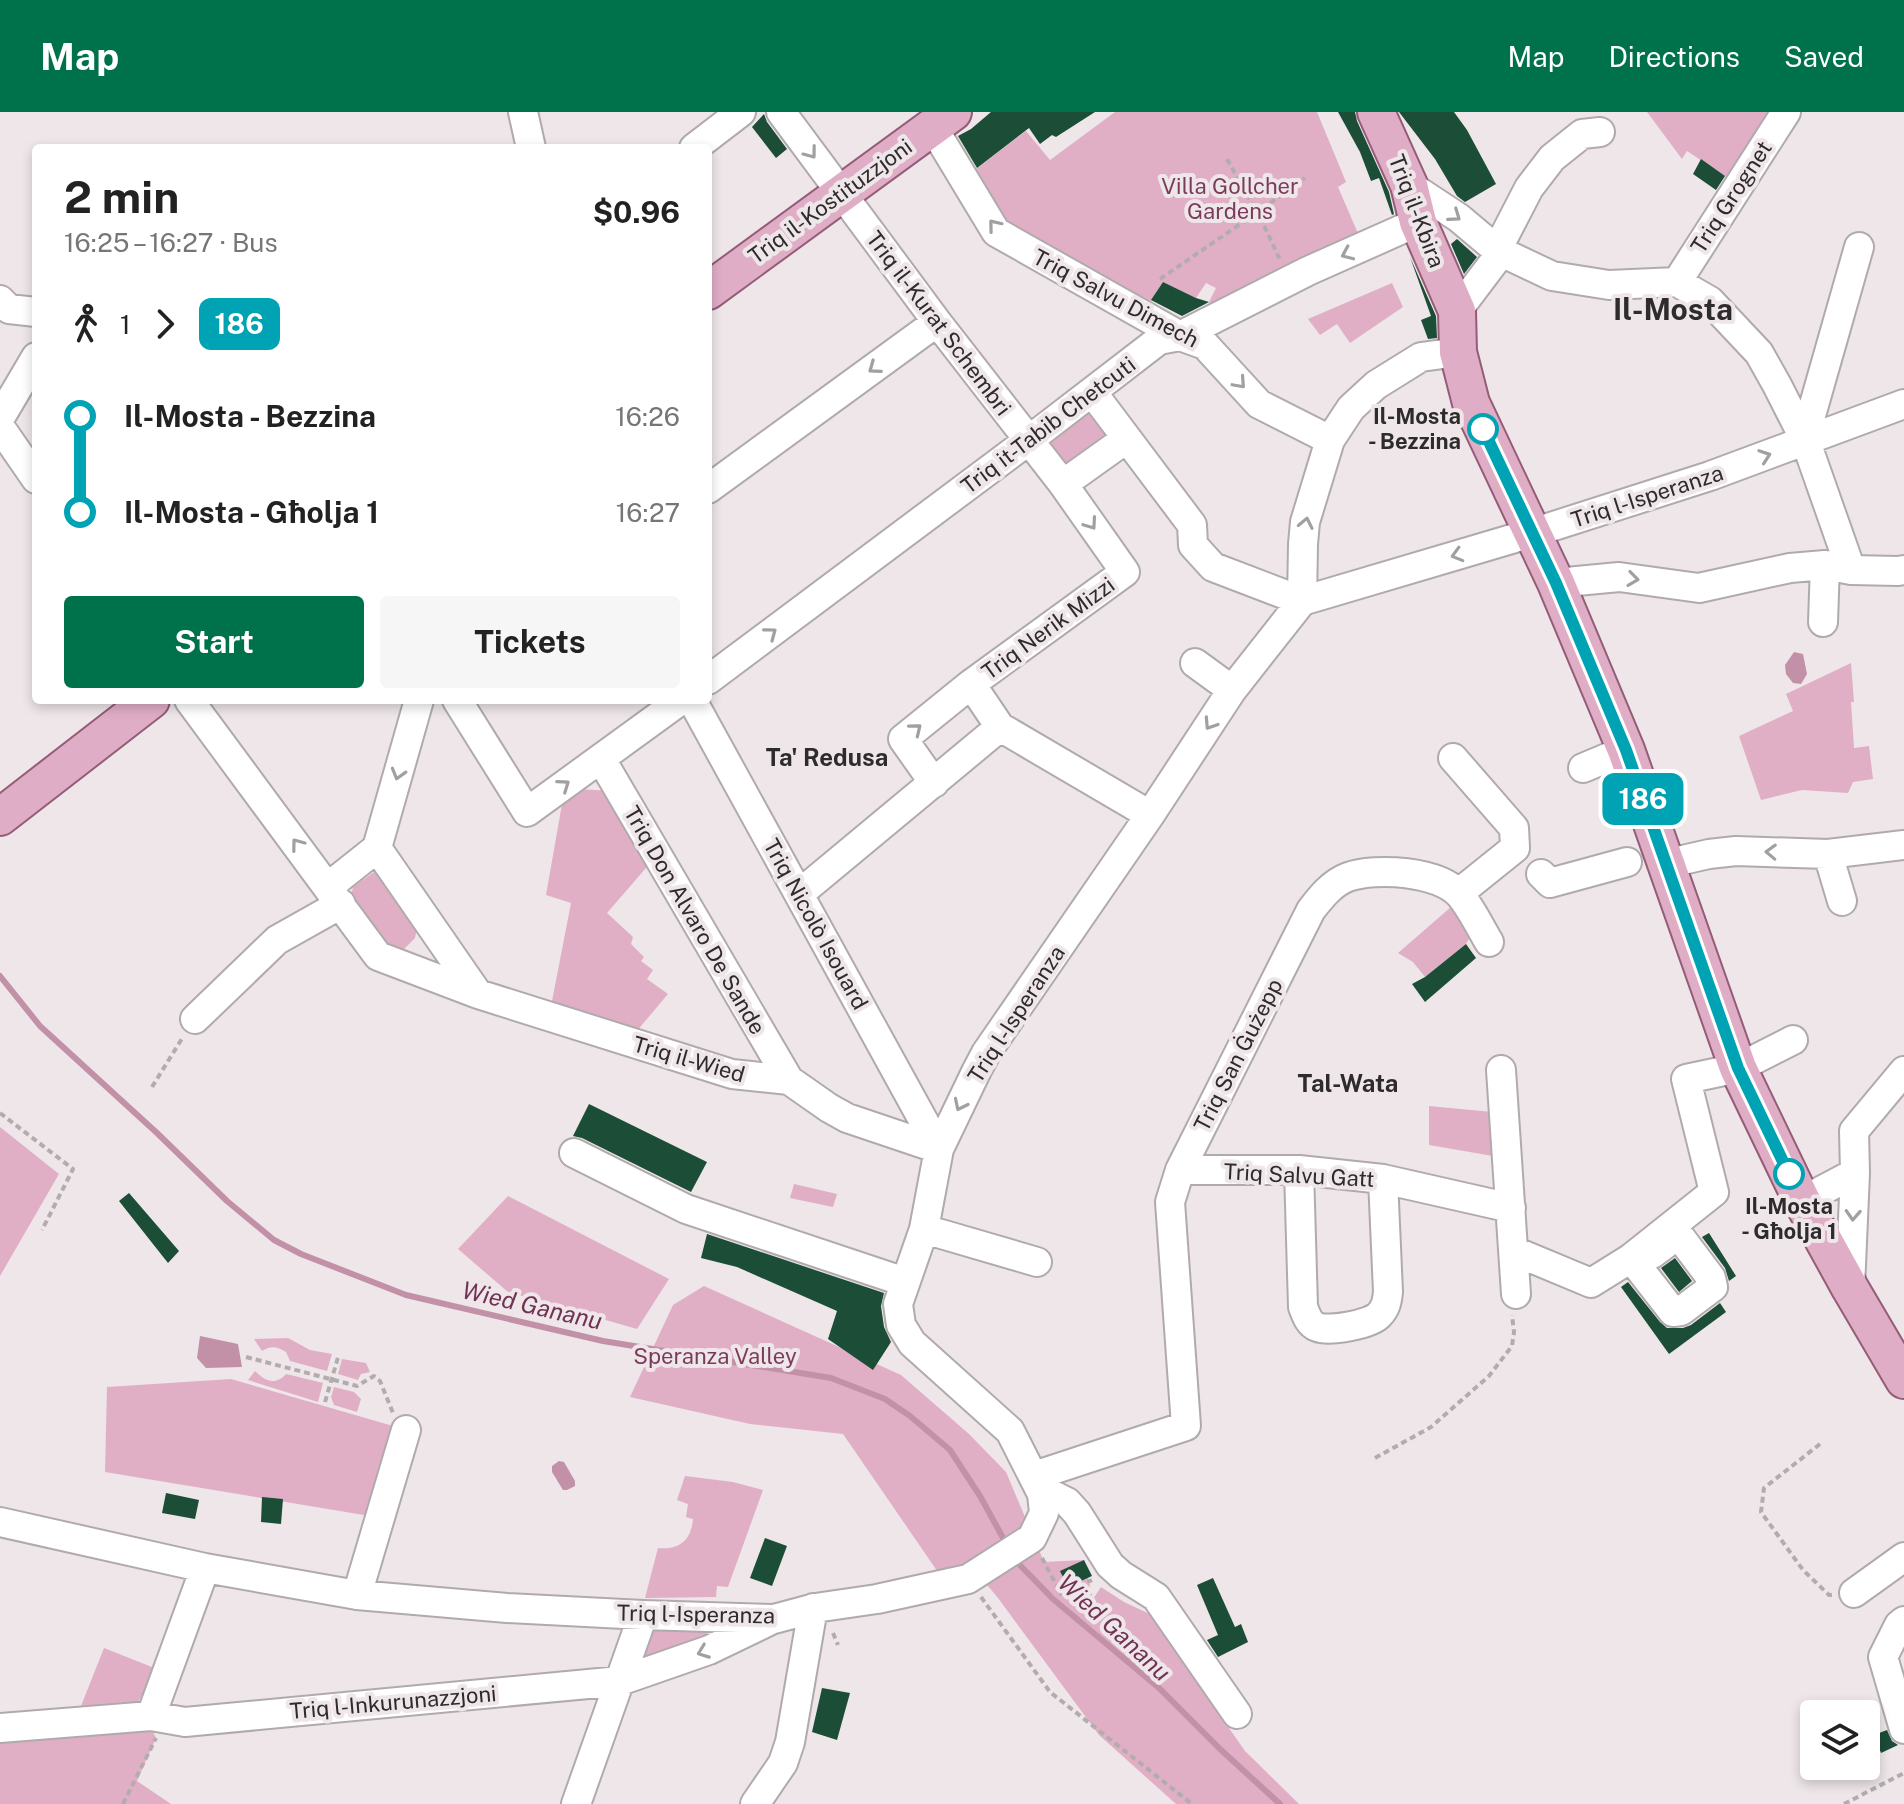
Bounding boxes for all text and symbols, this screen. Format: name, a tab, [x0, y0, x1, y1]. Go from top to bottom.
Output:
text: Map	[40, 34, 119, 79]
text: Map	[1508, 40, 1564, 73]
text: Directions	[1608, 40, 1740, 73]
text: Saved	[1784, 40, 1864, 73]
street label: Triq il-Kostituzzjoni	[743, 133, 917, 269]
street label: Triq Grognet	[1685, 136, 1777, 258]
one-way arrow	[802, 144, 816, 158]
street label: Triq il-Kbira	[1384, 151, 1450, 271]
text: 2 min	[64, 171, 179, 223]
park label: Villa Gollcher Gardens	[1161, 173, 1299, 224]
text: $0.96	[593, 194, 680, 230]
one-way arrow	[1446, 206, 1460, 221]
one-way arrow	[989, 219, 1003, 234]
street label: Triq il-Kurat Schembri	[861, 226, 1017, 420]
text: 16:25 – 16:27 · Bus	[64, 227, 278, 258]
street label: Triq Salvu Dimech	[1029, 243, 1203, 353]
one-way arrow	[1341, 244, 1355, 260]
district label: Il-Mosta	[1613, 291, 1733, 327]
icon: walk	[64, 302, 108, 346]
icon: forward	[143, 302, 187, 346]
text: 186	[215, 307, 264, 340]
text: 1	[120, 309, 131, 340]
street label: Triq it-Tabib Chetcuti	[956, 351, 1140, 499]
one-way arrow	[868, 358, 883, 373]
one-way arrow	[1230, 373, 1244, 388]
text: Il-Mosta - Bezzina	[124, 398, 376, 434]
text: 16:26	[615, 401, 680, 432]
place label: Il-Mosta - Bezzina	[1368, 403, 1461, 454]
marker: Il-Mosta - Bezzina	[1468, 414, 1498, 444]
one-way arrow	[1758, 449, 1772, 466]
street label: Triq l-Isperanza	[1568, 459, 1726, 533]
text: Il-Mosta - Għolja 1	[124, 494, 379, 530]
text: 16:27	[616, 497, 680, 528]
one-way arrow	[1081, 515, 1096, 529]
one-way arrow	[1297, 517, 1314, 530]
one-way arrow	[1451, 546, 1465, 562]
one-way arrow	[1626, 570, 1640, 587]
street label: Triq Nerik Mizzi	[977, 571, 1119, 685]
button: Start	[64, 596, 364, 688]
button: Tickets	[380, 596, 680, 688]
one-way arrow	[762, 628, 776, 643]
one-way arrow	[1204, 716, 1219, 730]
one-way arrow	[907, 724, 922, 738]
district label: Ta' Redusa	[766, 743, 888, 771]
one-way arrow	[391, 767, 407, 781]
line badge: 186	[1597, 773, 1689, 825]
one-way arrow	[555, 780, 569, 795]
text: 186	[1618, 782, 1668, 815]
street label: Triq Don Alvaro De Sande	[619, 801, 771, 1039]
street label: Triq Nicolò Isouard	[758, 834, 874, 1014]
one-way arrow	[292, 838, 306, 853]
one-way arrow	[1764, 843, 1777, 860]
street label: Triq l-Isperanza	[962, 941, 1070, 1087]
street label: Triq San Ġużepp	[1187, 974, 1288, 1136]
street label: Triq il-Wied	[630, 1031, 748, 1087]
district label: Tal-Wata	[1298, 1069, 1398, 1097]
one-way arrow	[954, 1097, 970, 1112]
street label: Triq Salvu Gatt	[1223, 1158, 1375, 1192]
marker: Il-Mosta - Għolja 1	[1774, 1159, 1804, 1189]
place label: Il-Mosta - Għolja 1	[1741, 1193, 1837, 1244]
one-way arrow	[1845, 1209, 1862, 1222]
water label: Wied Gananu	[459, 1275, 605, 1335]
park label: Speranza Valley	[633, 1343, 797, 1369]
water label: Wied Gananu	[1053, 1568, 1177, 1686]
street label: Triq l-Isperanza	[617, 1600, 775, 1628]
one-way arrow	[697, 1642, 711, 1659]
street label: Triq l-Inkurunazzjoni	[289, 1680, 497, 1724]
map controls	[1800, 1700, 1880, 1780]
button: layers	[1800, 1700, 1880, 1780]

